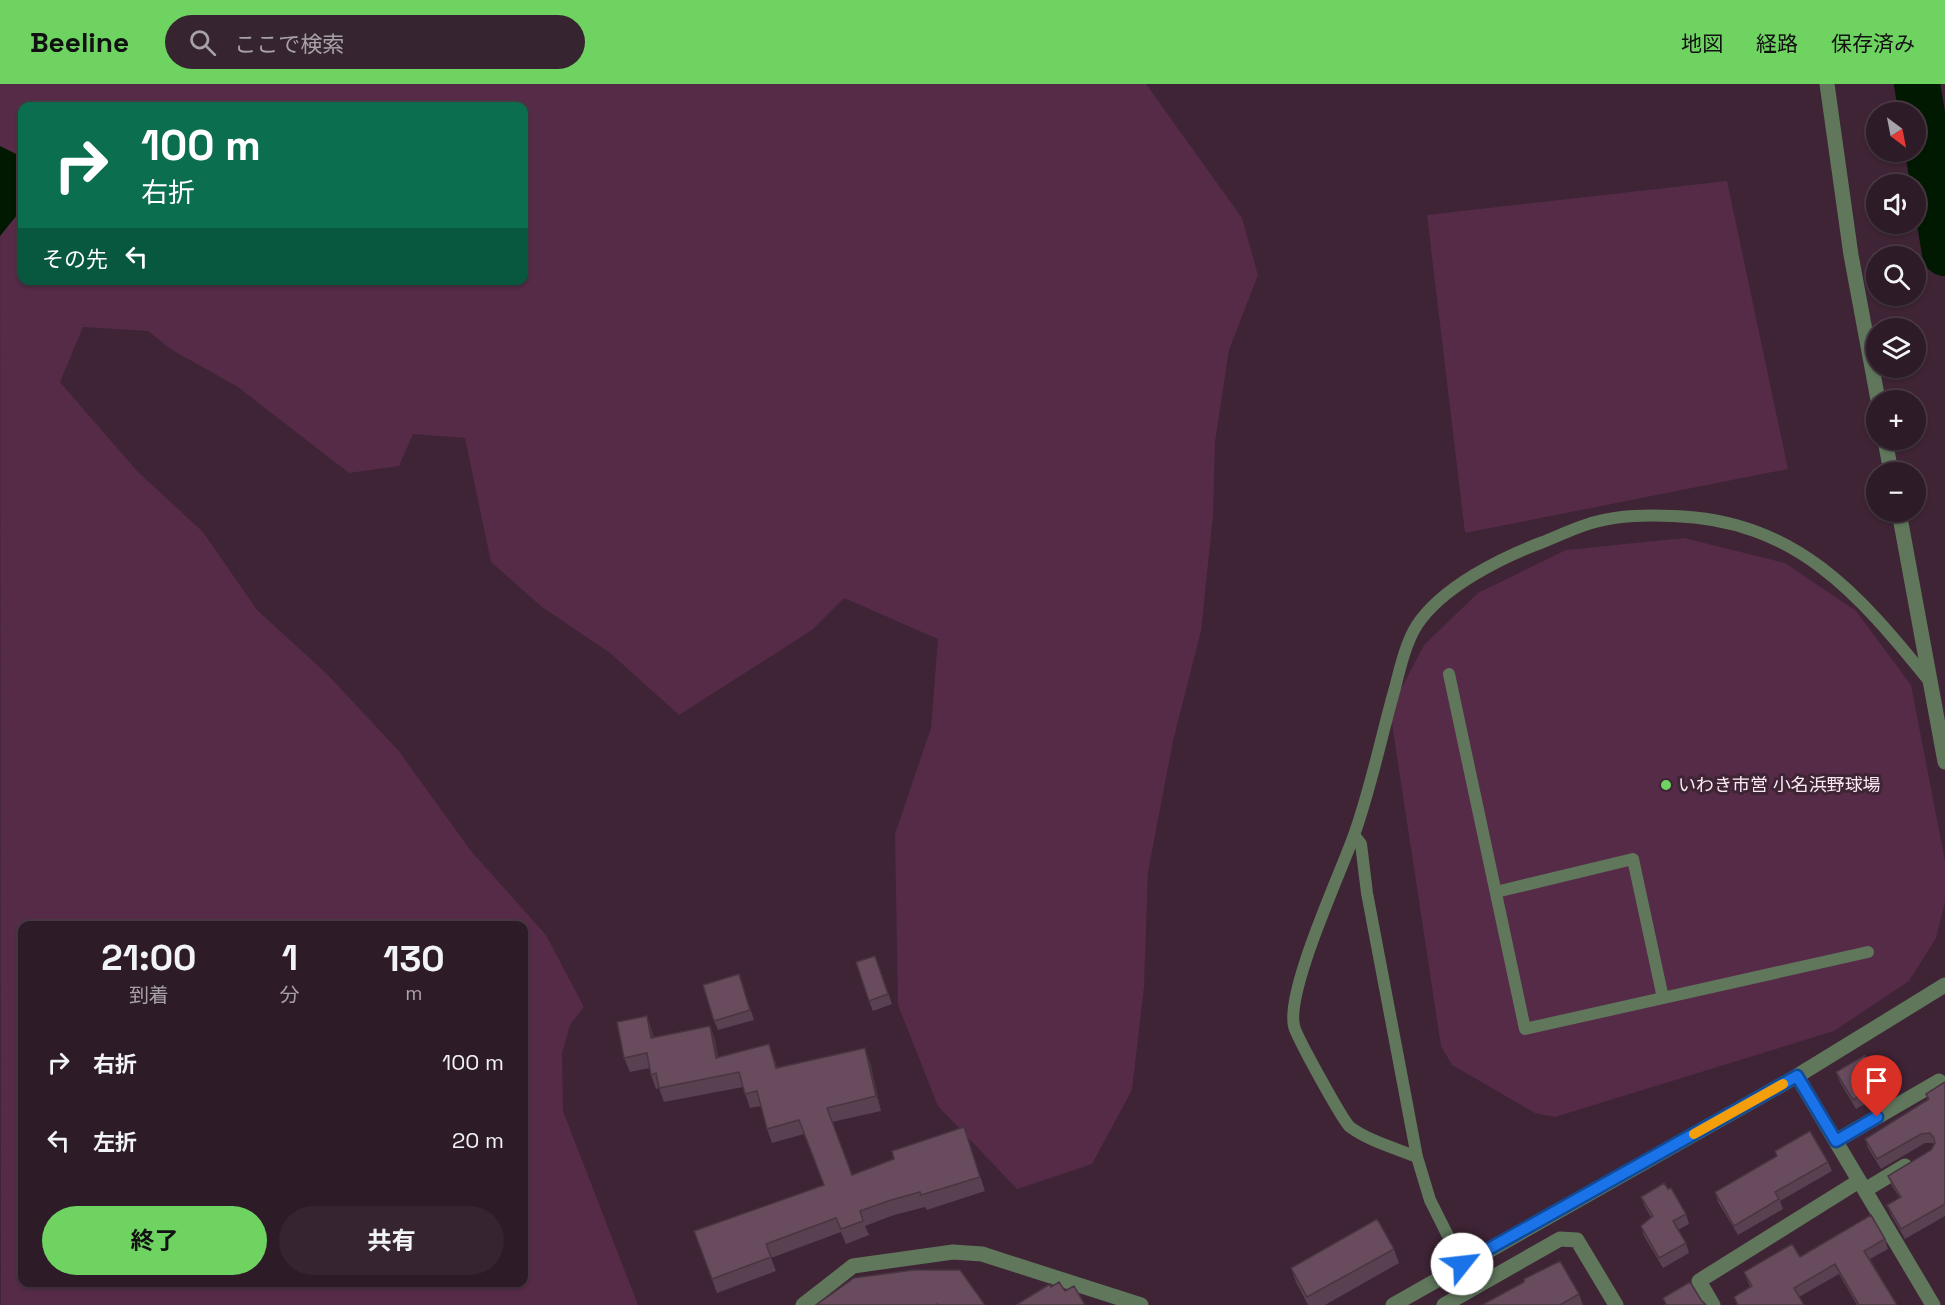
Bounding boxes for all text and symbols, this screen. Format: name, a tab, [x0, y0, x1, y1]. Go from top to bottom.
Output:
search box	[165, 15, 585, 69]
text: Beeline	[30, 24, 129, 60]
icon: search	[186, 26, 219, 59]
text: ここで検索	[234, 30, 344, 58]
text: 地図	[1681, 30, 1723, 57]
text: 経路	[1756, 30, 1798, 57]
text: 保存済み	[1831, 30, 1915, 57]
north arrow	[1866, 102, 1926, 162]
map controls	[1866, 102, 1926, 522]
text: 100 m	[141, 119, 261, 172]
icon: right	[42, 126, 120, 204]
button: sound	[1866, 174, 1926, 234]
text: 右折	[141, 175, 195, 210]
icon: left	[120, 240, 153, 273]
text: その先	[42, 245, 108, 273]
button: search	[1866, 246, 1926, 306]
button: layers	[1866, 318, 1926, 378]
button: +	[1866, 390, 1926, 450]
button: −	[1866, 462, 1926, 522]
place label: いわき市営 小名浜野球場	[1678, 773, 1881, 796]
marker: いわき市営 小名浜野球場	[1659, 778, 1673, 792]
text: 21:00	[101, 935, 196, 981]
text: 1	[282, 935, 298, 981]
text: 130	[383, 936, 445, 982]
text: m	[405, 980, 422, 1006]
text: 到着	[129, 982, 169, 1008]
text: 分	[280, 982, 300, 1008]
icon: right	[42, 1046, 75, 1079]
text: 100 m	[442, 1048, 504, 1076]
text: 右折	[93, 1050, 137, 1078]
pin	[1851, 1055, 1902, 1117]
icon: arrive	[1860, 1064, 1893, 1097]
icon: left	[42, 1124, 75, 1157]
text: 20 m	[452, 1126, 504, 1154]
text: 左折	[93, 1128, 137, 1156]
button: 終了	[42, 1206, 267, 1275]
button: 共有	[279, 1206, 504, 1275]
position arrow	[1430, 1232, 1494, 1296]

